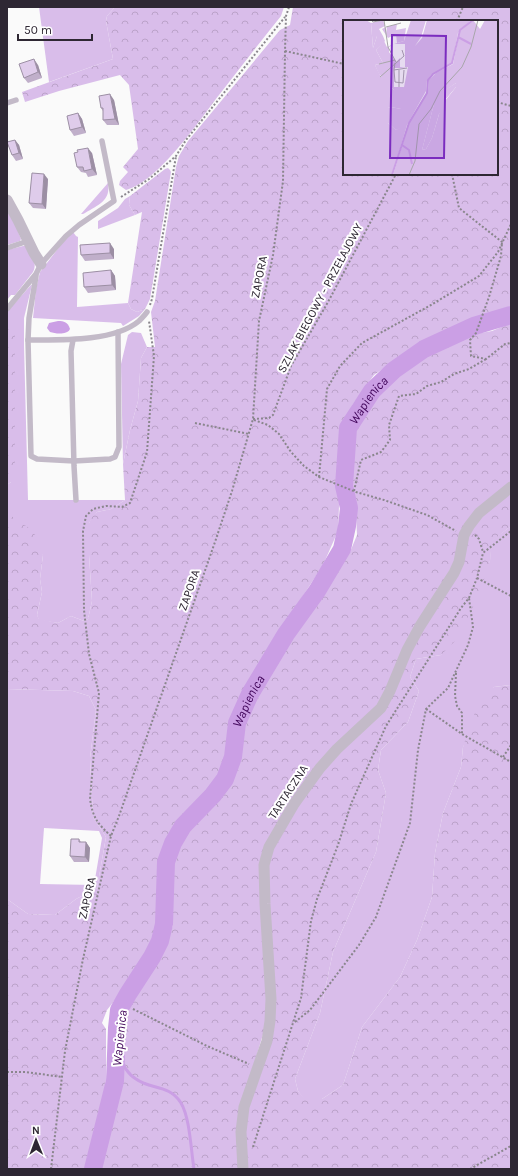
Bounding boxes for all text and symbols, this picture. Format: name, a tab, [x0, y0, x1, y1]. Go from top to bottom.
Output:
scale bar	[18, 16, 92, 42]
inset map	[343, 20, 498, 175]
text: 50 m	[24, 23, 52, 37]
street label: SZLAK BIEGOWY - PRZEŁAJOWY	[275, 220, 366, 375]
street label: ZAPORA	[248, 255, 270, 299]
water label: Wapienica	[346, 373, 391, 427]
street label: ZAPORA	[175, 567, 203, 612]
water label: Wapienica	[229, 672, 268, 730]
street label: TARTACZNA	[265, 762, 311, 822]
street label: ZAPORA	[75, 876, 99, 920]
water label: Wapienica	[109, 1009, 130, 1067]
north arrow	[16, 1120, 56, 1160]
text: N	[32, 1124, 40, 1137]

